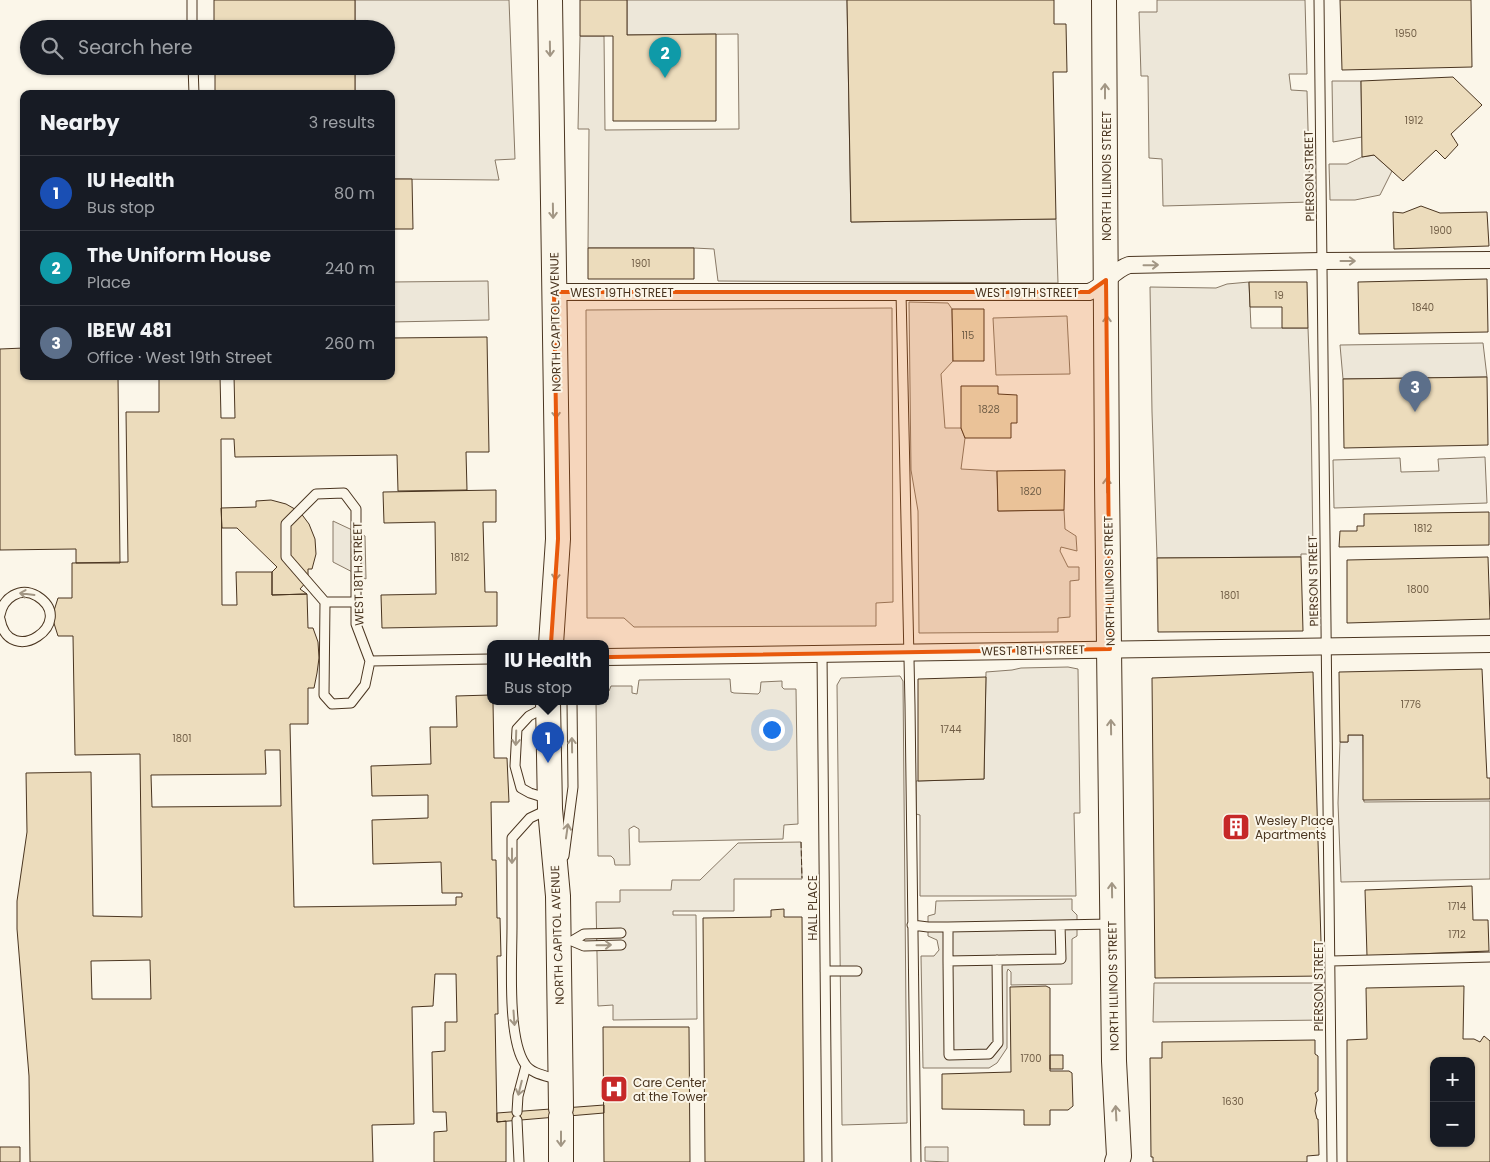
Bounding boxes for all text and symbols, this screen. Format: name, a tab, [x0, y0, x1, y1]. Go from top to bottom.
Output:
search box	[20, 20, 395, 75]
house number: 1950	[1395, 26, 1417, 41]
icon: search	[38, 34, 66, 62]
text: Search here	[78, 34, 192, 61]
pin: 2	[649, 37, 681, 78]
one-way arrow	[546, 40, 555, 56]
one-way arrow	[1100, 83, 1110, 100]
text: Nearby	[40, 108, 120, 137]
street label: NORTH ILLINOIS STREET	[1098, 110, 1115, 241]
text: 3 results	[309, 111, 375, 134]
house number: 1912	[1405, 113, 1423, 128]
street label: PIERSON STREET	[1300, 130, 1318, 222]
text: IU Health	[87, 167, 175, 194]
text: 1	[53, 182, 59, 205]
text: 80 m	[334, 182, 375, 205]
text: Bus stop	[87, 196, 155, 219]
one-way arrow	[548, 202, 558, 219]
house number: 1900	[1430, 223, 1452, 238]
text: The Uniform House	[87, 242, 271, 269]
street label: NORTH CAPITOL AVENUE	[545, 252, 565, 392]
house number: 1901	[632, 256, 650, 271]
one-way arrow	[1340, 256, 1356, 266]
text: 2	[51, 257, 61, 280]
text: 240 m	[325, 257, 375, 280]
one-way arrow	[1142, 260, 1158, 270]
text: Place	[87, 271, 131, 294]
street label: WEST 19TH STREET	[570, 284, 674, 301]
street label: WEST 19TH STREET	[975, 284, 1079, 301]
house number: 19	[1274, 288, 1284, 303]
house number: 1840	[1412, 300, 1434, 315]
one-way arrow	[1102, 315, 1112, 331]
text: IBEW 481	[87, 317, 172, 344]
house number: 115	[962, 328, 974, 343]
text: 3	[51, 332, 61, 355]
text: 260 m	[325, 332, 375, 355]
text: Office · West 19th Street	[87, 346, 272, 369]
pin: 3	[1399, 371, 1431, 412]
one-way arrow	[551, 402, 561, 419]
house number: 1828	[978, 402, 1000, 417]
one-way arrow	[1103, 477, 1112, 493]
house number: 1820	[1020, 484, 1042, 499]
street label: NORTH ILLINOIS STREET	[1099, 515, 1119, 646]
house number: 1812	[1414, 521, 1432, 536]
street label: WEST 18TH STREET	[349, 522, 367, 626]
street label: PIERSON STREET	[1304, 535, 1322, 627]
house number: 1812	[451, 550, 469, 565]
one-way arrow	[551, 565, 560, 581]
house number: 1800	[1407, 582, 1429, 597]
house number: 1801	[1221, 588, 1240, 603]
one-way arrow	[20, 589, 36, 599]
popup	[487, 640, 609, 705]
street label: WEST 18TH STREET	[981, 641, 1085, 659]
text: IU Health	[504, 647, 592, 674]
text: Bus stop	[504, 676, 572, 699]
house number: 1776	[1401, 697, 1421, 712]
your location	[759, 717, 785, 743]
one-way arrow	[1106, 720, 1115, 736]
pin: 1	[532, 722, 564, 763]
house number: 1744	[940, 722, 962, 737]
one-way arrow	[512, 730, 521, 746]
house number: 1801	[173, 731, 192, 746]
one-way arrow	[567, 737, 577, 753]
building icon: Wesley Place Apartments	[1221, 812, 1251, 842]
place label: Wesley Place Apartments	[1255, 812, 1334, 843]
one-way arrow	[562, 823, 572, 839]
one-way arrow	[507, 848, 517, 864]
street label: NORTH CAPITOL AVENUE	[546, 865, 568, 1005]
street label: HALL PLACE	[804, 875, 821, 941]
one-way arrow	[1107, 882, 1117, 898]
house number: 1714	[1448, 899, 1466, 914]
street label: NORTH ILLINOIS STREET	[1103, 920, 1123, 1051]
house number: 1712	[1448, 927, 1466, 942]
one-way arrow	[596, 940, 612, 950]
street label: PIERSON STREET	[1310, 940, 1327, 1032]
one-way arrow	[509, 1010, 519, 1026]
house number: 1700	[1020, 1051, 1042, 1066]
map controls	[1430, 1057, 1475, 1147]
button: +	[1430, 1057, 1475, 1102]
hospital icon: Care Center at the Tower	[599, 1074, 629, 1104]
place label: Care Center at the Tower	[633, 1074, 708, 1105]
one-way arrow	[515, 1080, 524, 1096]
house number: 1630	[1222, 1094, 1244, 1109]
button: −	[1430, 1102, 1475, 1147]
one-way arrow	[1112, 1106, 1121, 1122]
one-way arrow	[556, 1131, 566, 1147]

